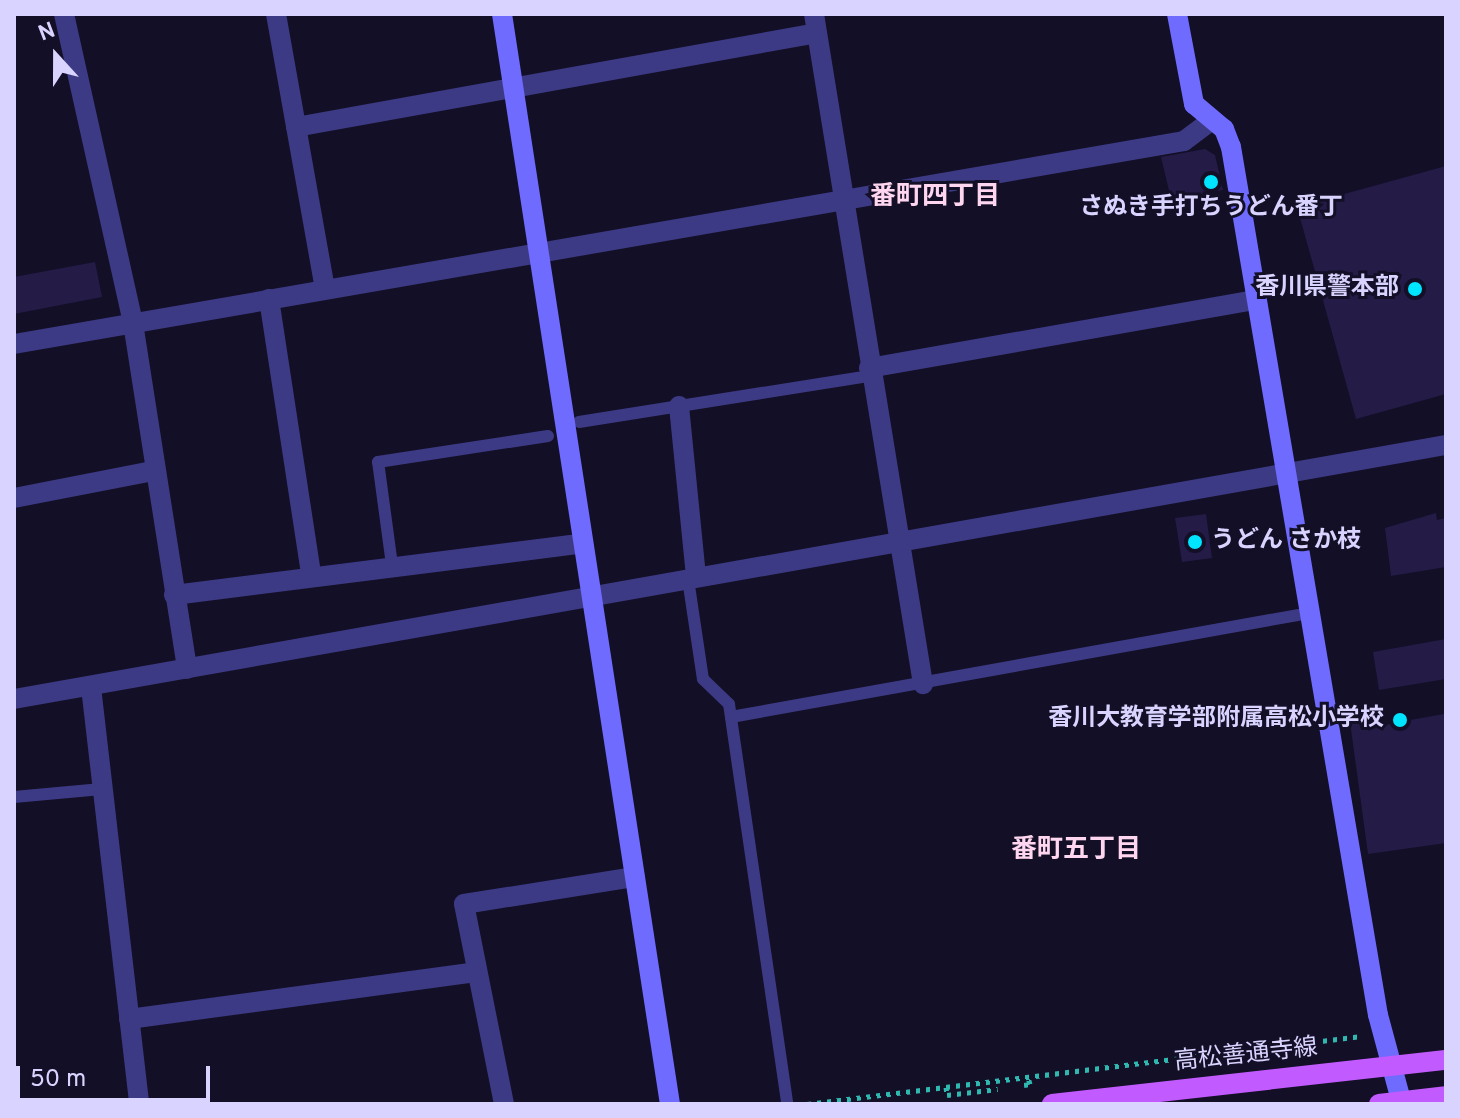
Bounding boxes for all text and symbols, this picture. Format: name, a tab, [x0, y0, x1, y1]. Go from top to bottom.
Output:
north arrow	[16, 16, 96, 96]
text: N	[35, 18, 59, 49]
marker: さぬき手打ちうどん番丁	[1202, 173, 1220, 191]
district label: 番町四丁目	[870, 182, 1000, 214]
place label: さぬき手打ちうどん番丁	[1079, 195, 1343, 223]
place label: 香川県警本部	[1255, 275, 1399, 303]
marker: 香川県警本部	[1406, 280, 1424, 298]
place label: うどん さか枝	[1211, 528, 1361, 556]
marker: うどん さか枝	[1186, 533, 1204, 551]
place label: 香川大教育学部附属高松小学校	[1048, 706, 1384, 734]
marker: 香川大教育学部附属高松小学校	[1391, 711, 1409, 729]
district label: 番町五丁目	[1011, 835, 1141, 867]
street label: 高松善通寺線	[1173, 1034, 1319, 1078]
scale bar	[20, 1050, 214, 1100]
text: 50 m	[30, 1065, 86, 1095]

